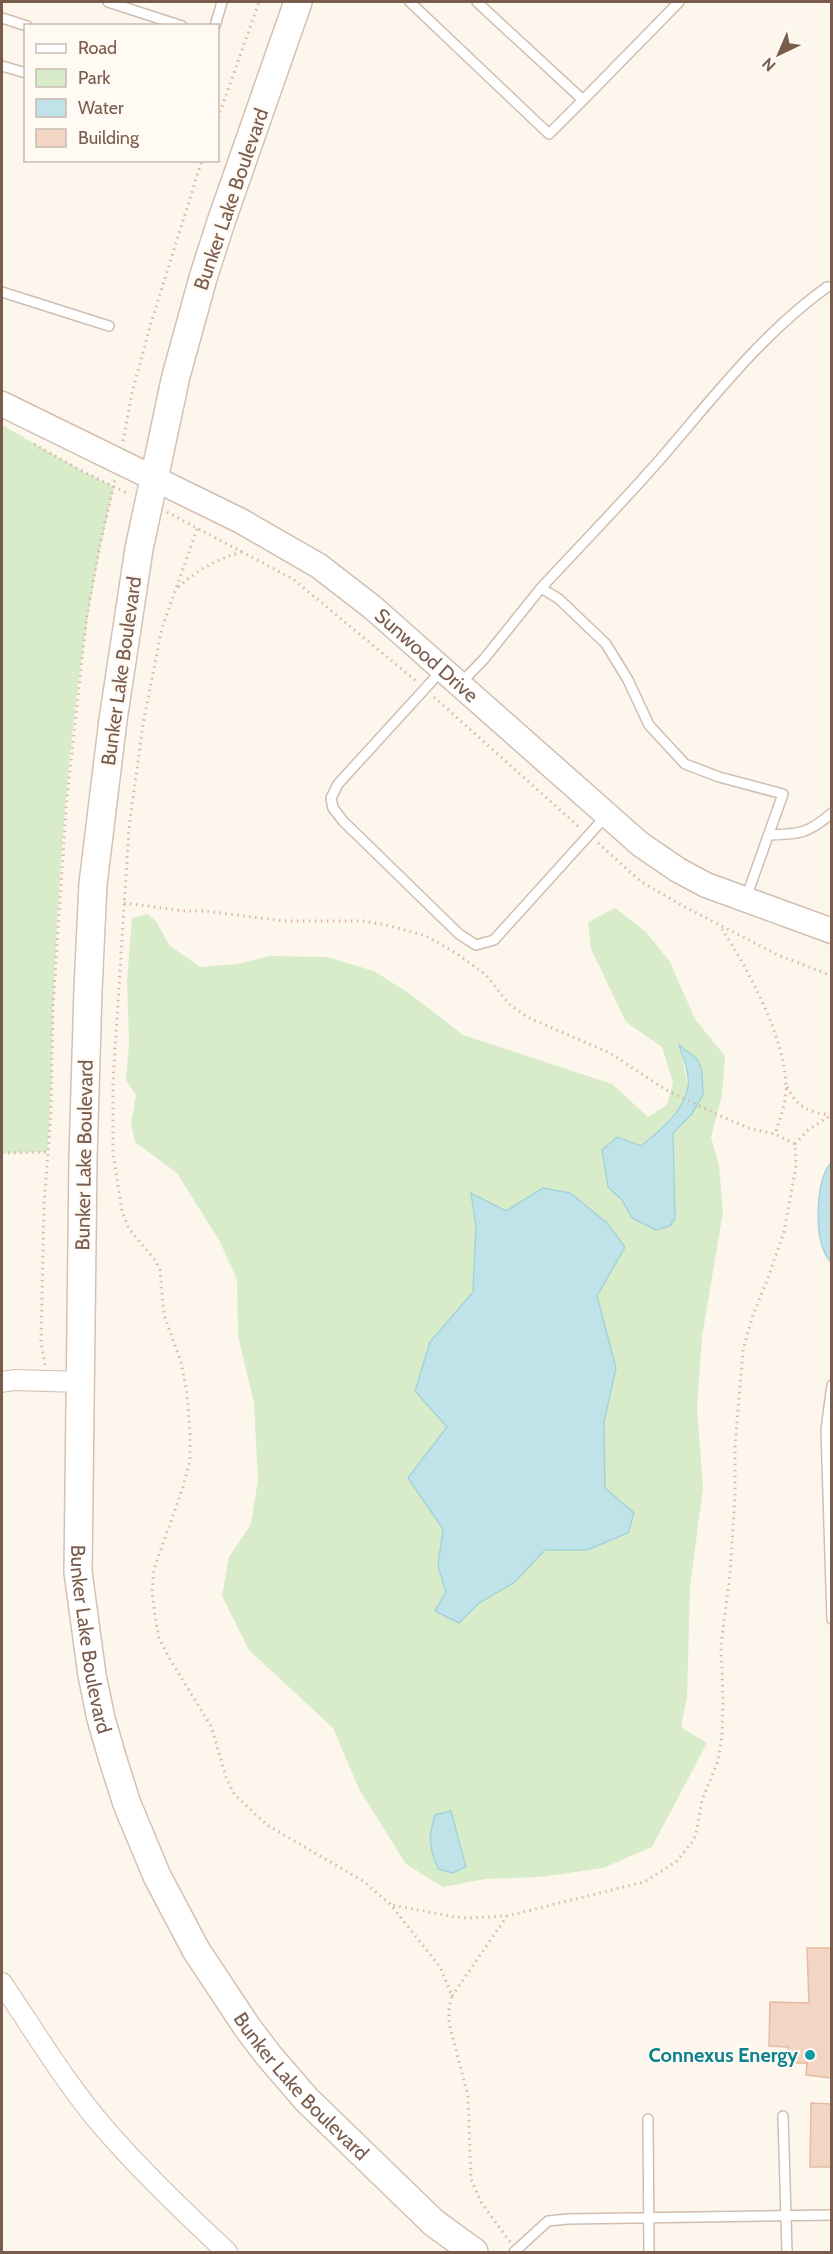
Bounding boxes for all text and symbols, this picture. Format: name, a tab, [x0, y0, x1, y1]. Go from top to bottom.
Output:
legend	[24, 24, 219, 162]
north arrow	[749, 24, 809, 84]
text: Road	[78, 37, 117, 59]
text: N	[758, 54, 780, 75]
text: Park	[78, 67, 111, 89]
text: Water	[78, 97, 124, 119]
street label: Bunker Lake Boulevard	[189, 105, 273, 293]
text: Building	[78, 127, 140, 149]
street label: Bunker Lake Boulevard	[96, 575, 146, 767]
street label: Sunwood Drive	[370, 603, 483, 707]
street label: Bunker Lake Boulevard	[70, 1059, 98, 1251]
street label: Bunker Lake Boulevard	[65, 1545, 117, 1736]
street label: Bunker Lake Boulevard	[229, 2008, 374, 2165]
place label: Connexus Energy	[649, 2043, 798, 2067]
marker: Connexus Energy	[803, 2048, 817, 2062]

